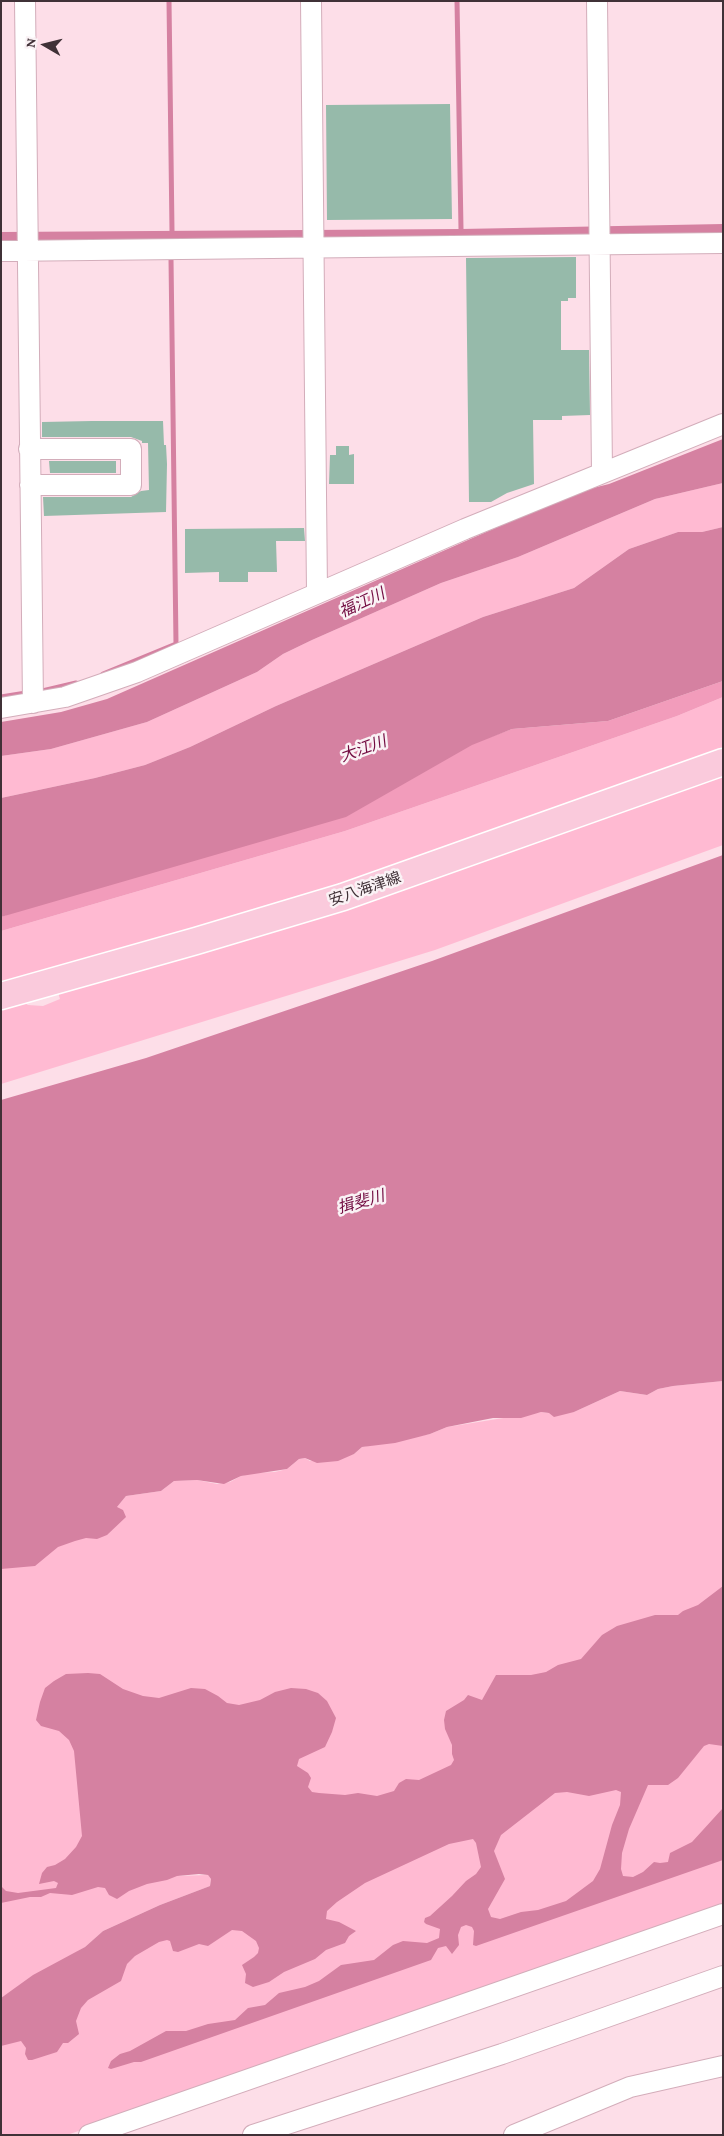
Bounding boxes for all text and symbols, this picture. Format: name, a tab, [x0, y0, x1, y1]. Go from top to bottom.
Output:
north arrow	[20, 20, 70, 70]
text: N	[22, 37, 39, 49]
water label: 福江川	[336, 584, 388, 622]
water label: 大江川	[337, 732, 389, 766]
street label: 安八海津線	[327, 868, 403, 910]
water label: 揖斐川	[335, 1186, 387, 1218]

